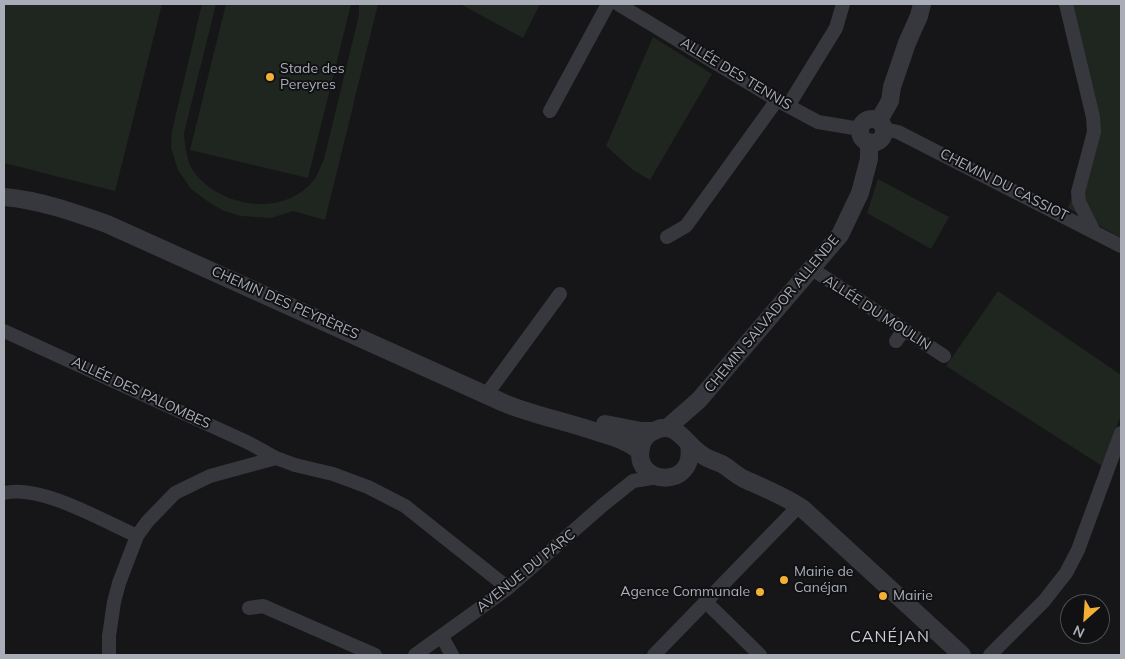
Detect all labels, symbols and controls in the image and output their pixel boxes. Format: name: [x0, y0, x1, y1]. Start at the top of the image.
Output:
street label: ALLÉE DES TENNIS: [677, 34, 795, 114]
place label: Stade des Pereyres: [280, 61, 345, 94]
marker: Stade des Pereyres: [264, 71, 276, 83]
street label: CHEMIN DU CASSIOT: [937, 145, 1071, 225]
street label: CHEMIN SALVADOR ALLENDE: [701, 232, 843, 396]
street label: CHEMIN DES PEYRÈRES: [209, 263, 361, 343]
street label: ALLÉE DU MOULIN: [820, 272, 934, 354]
street label: ALLÉE DES PALOMBES: [69, 353, 213, 433]
street label: AVENUE DU PARC: [473, 526, 579, 616]
place label: Mairie de Canéjan: [794, 564, 853, 596]
marker: Mairie de Canéjan: [778, 574, 790, 586]
place label: Agence Communale: [620, 584, 750, 600]
marker: Agence Communale: [754, 586, 766, 598]
place label: Mairie: [893, 588, 933, 604]
marker: Mairie: [877, 590, 889, 602]
north arrow: [1060, 594, 1110, 644]
text: N: [1070, 621, 1088, 642]
district label: CANÉJAN: [849, 627, 931, 647]

